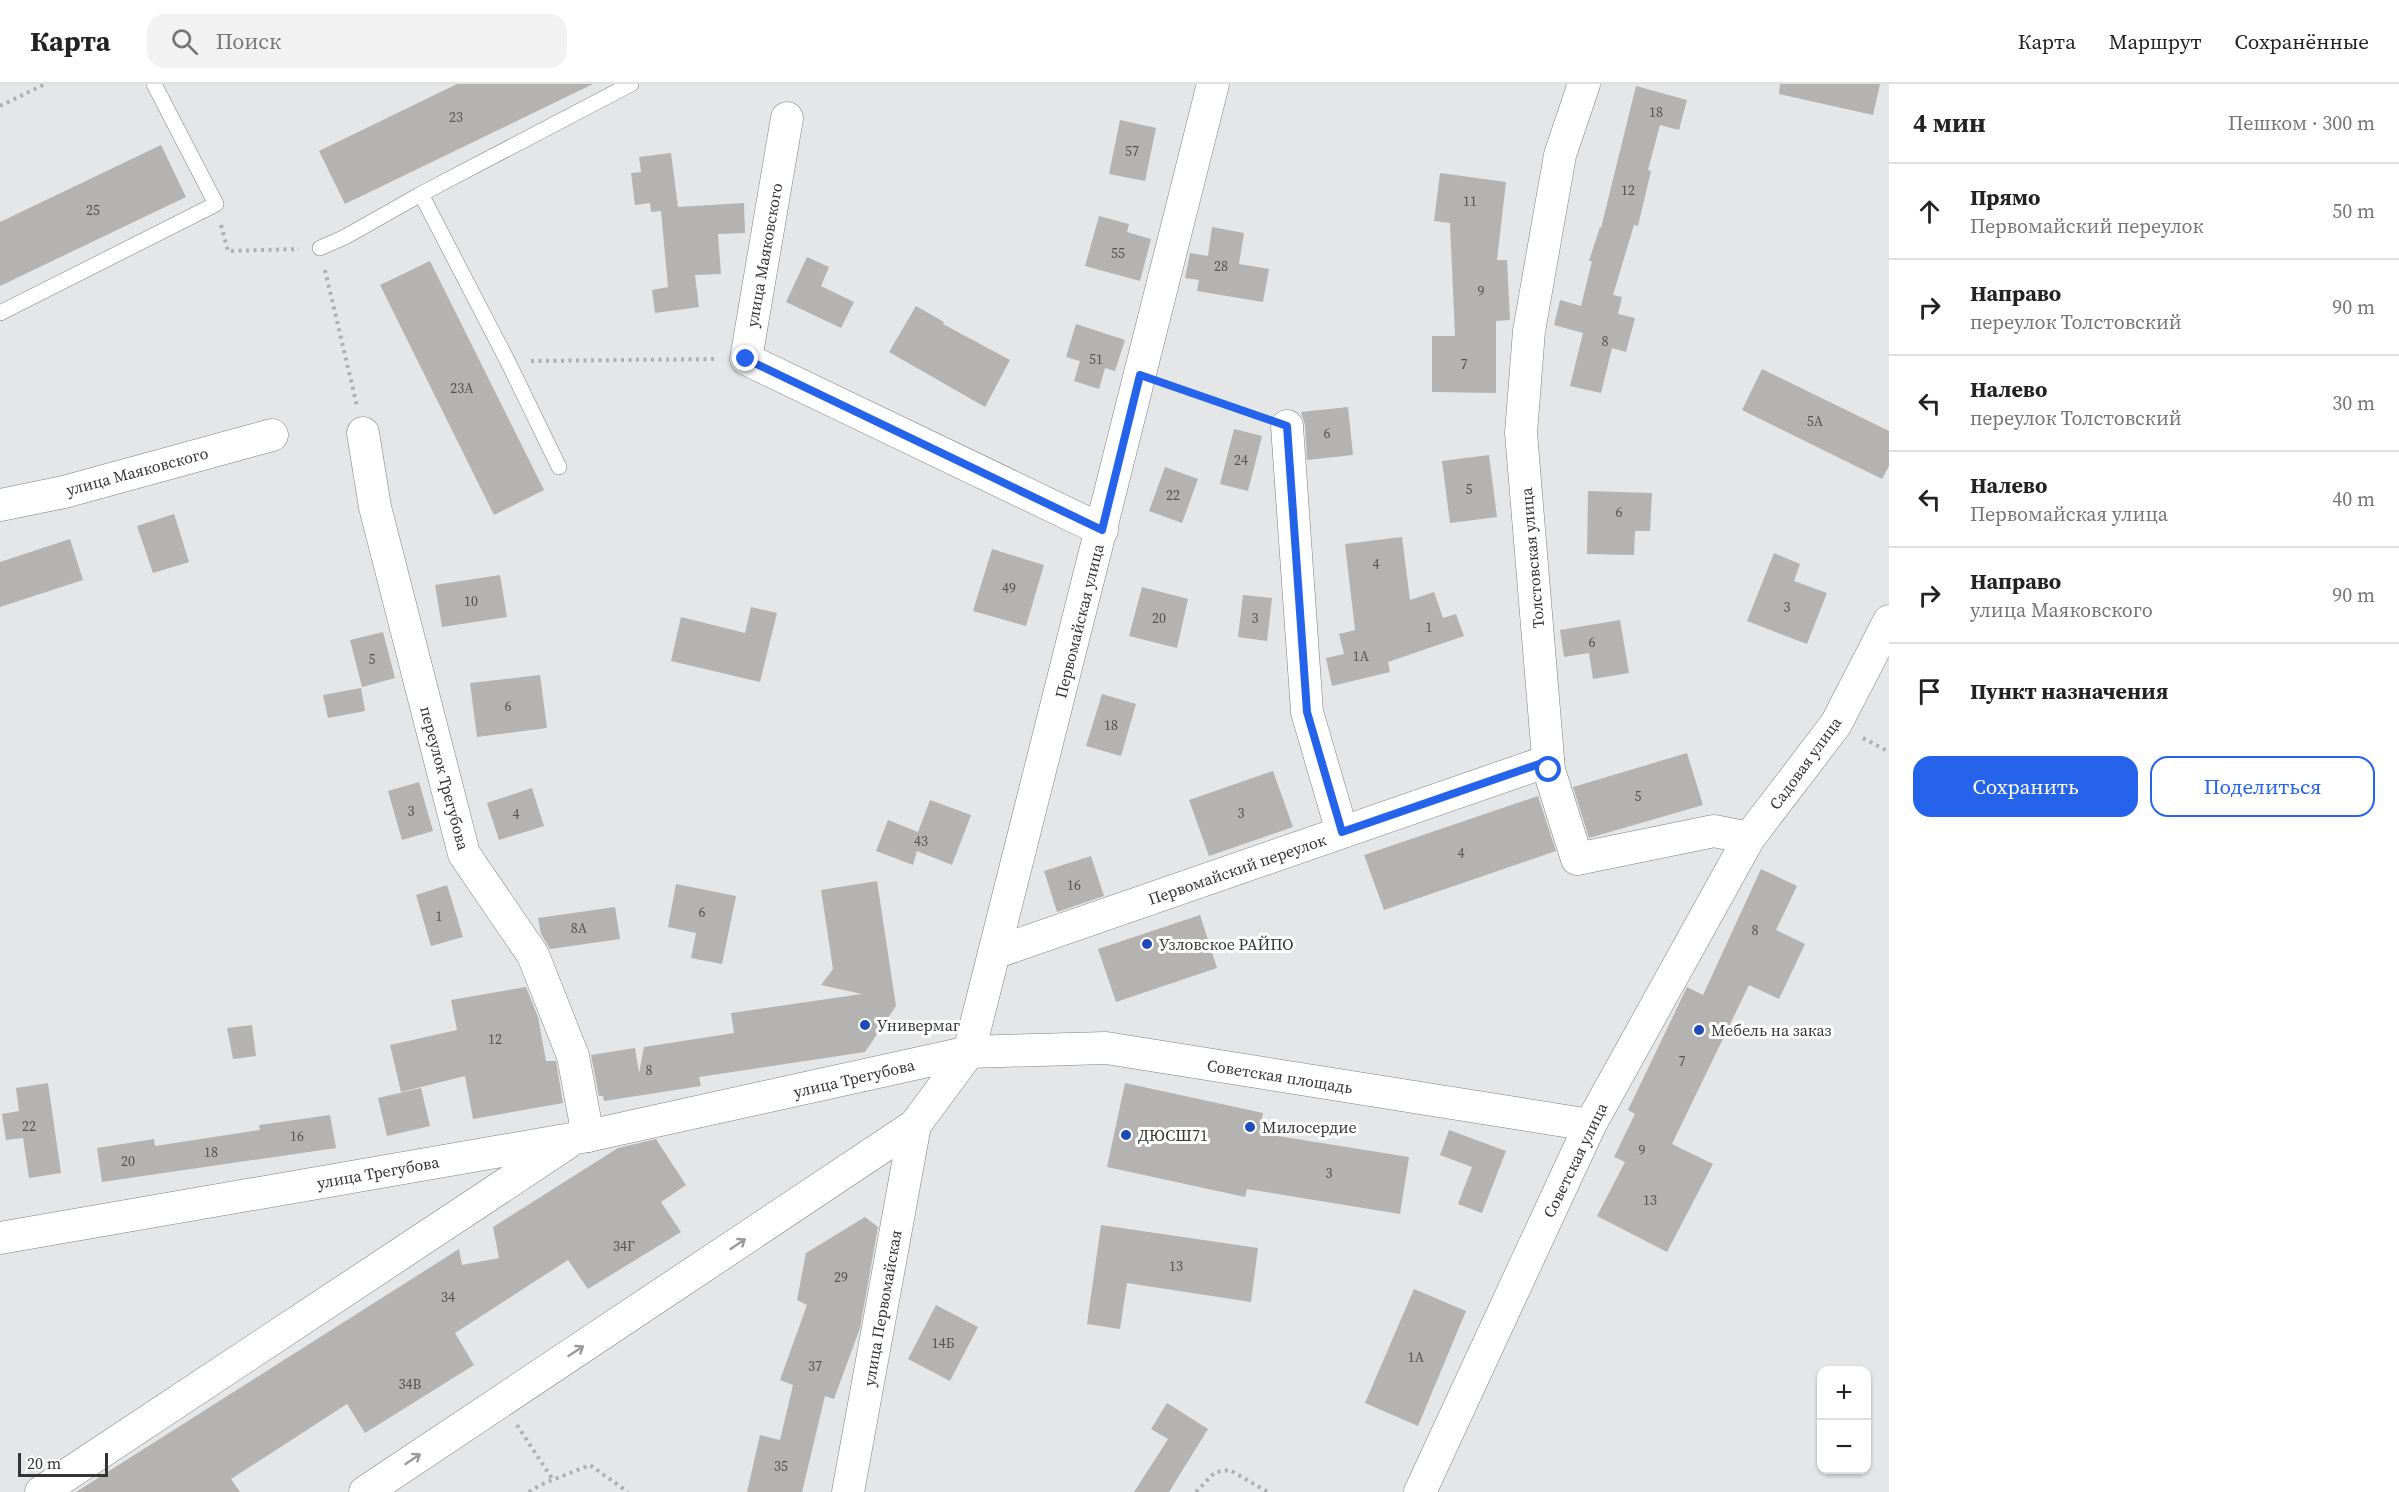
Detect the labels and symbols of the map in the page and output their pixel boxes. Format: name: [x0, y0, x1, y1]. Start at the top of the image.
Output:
house number: 18: [1649, 102, 1663, 122]
house number: 23: [449, 107, 463, 127]
house number: 57: [1125, 141, 1139, 161]
house number: 12: [1621, 180, 1635, 200]
street label: улица Маяковского: [740, 181, 788, 329]
house number: 11: [1463, 191, 1477, 211]
house number: 25: [86, 200, 100, 220]
house number: 55: [1111, 243, 1125, 263]
house number: 28: [1214, 256, 1228, 276]
house number: 9: [1478, 281, 1485, 301]
house number: 8: [1602, 331, 1609, 351]
route end: [732, 345, 758, 371]
house number: 51: [1089, 349, 1103, 369]
house number: 7: [1461, 354, 1468, 374]
house number: 23А: [450, 378, 474, 398]
house number: 5А: [1807, 411, 1824, 431]
house number: 6: [1324, 423, 1331, 443]
street label: улица Маяковского: [64, 441, 211, 501]
house number: 24: [1234, 450, 1248, 470]
house number: 5: [1466, 479, 1473, 499]
house number: 22: [1166, 485, 1180, 505]
street label: Толстовская улица: [1515, 486, 1549, 629]
house number: 6: [1616, 502, 1623, 522]
street label: Первомайская улица: [1049, 541, 1109, 701]
house number: 4: [1373, 554, 1380, 574]
house number: 49: [1002, 578, 1016, 598]
house number: 10: [464, 591, 478, 611]
house number: 3: [1784, 597, 1791, 617]
house number: 20: [1152, 608, 1166, 628]
house number: 3: [1252, 608, 1259, 628]
house number: 1: [1426, 617, 1433, 637]
house number: 6: [1589, 632, 1596, 652]
house number: 1А: [1353, 646, 1370, 666]
house number: 5: [369, 649, 376, 669]
house number: 6: [505, 696, 512, 716]
street label: переулок Трегубова: [415, 704, 475, 853]
street label: Садовая улица: [1764, 711, 1847, 814]
house number: 18: [1104, 715, 1118, 735]
route start: [1535, 756, 1561, 782]
house number: 5: [1635, 786, 1642, 806]
house number: 3: [408, 801, 415, 821]
house number: 3: [1238, 803, 1245, 823]
house number: 4: [513, 804, 520, 824]
street label: Первомайский переулок: [1145, 828, 1329, 910]
house number: 43: [914, 831, 928, 851]
house number: 4: [1458, 843, 1465, 863]
house number: 16: [1067, 875, 1081, 895]
house number: 6: [699, 902, 706, 922]
house number: 1: [436, 906, 443, 926]
house number: 8А: [571, 918, 588, 938]
house number: 8: [1752, 920, 1759, 940]
place label: Узловское РАЙПО: [1159, 933, 1294, 955]
marker: Узловское РАЙПО: [1140, 937, 1154, 951]
place label: Универмаг: [877, 1014, 960, 1036]
marker: Универмаг: [858, 1018, 872, 1032]
place label: Мебель на заказ: [1711, 1019, 1832, 1041]
marker: Мебель на заказ: [1692, 1023, 1706, 1037]
house number: 12: [488, 1029, 502, 1049]
house number: 7: [1679, 1051, 1686, 1071]
street label: улица Трегубова: [791, 1053, 918, 1103]
street label: Советская площадь: [1206, 1054, 1354, 1098]
house number: 8: [646, 1060, 653, 1080]
street label: Советская улица: [1538, 1098, 1613, 1221]
house number: 22: [22, 1116, 36, 1136]
place label: Милосердие: [1262, 1116, 1357, 1138]
marker: Милосердие: [1243, 1120, 1257, 1134]
place label: ДЮСШ71: [1138, 1124, 1208, 1146]
house number: 16: [290, 1126, 304, 1146]
marker: ДЮСШ71: [1119, 1128, 1133, 1142]
house number: 9: [1639, 1140, 1646, 1160]
house number: 18: [204, 1142, 218, 1162]
street label: улица Трегубова: [315, 1150, 442, 1194]
house number: 20: [121, 1151, 135, 1171]
house number: 3: [1326, 1163, 1333, 1183]
house number: 13: [1643, 1190, 1657, 1210]
street label: улица Первомайская: [857, 1228, 907, 1388]
house number: 34Г: [613, 1236, 635, 1256]
one-way arrow: [729, 1238, 746, 1250]
house number: 13: [1169, 1256, 1183, 1276]
house number: 29: [834, 1267, 848, 1287]
house number: 34: [441, 1287, 455, 1307]
house number: 14Б: [932, 1333, 955, 1353]
one-way arrow: [567, 1345, 584, 1358]
house number: 1А: [1408, 1347, 1425, 1367]
house number: 37: [808, 1356, 822, 1376]
house number: 34В: [399, 1374, 422, 1394]
scale bar: [18, 1450, 108, 1478]
one-way arrow: [404, 1453, 421, 1465]
house number: 35: [774, 1456, 788, 1476]

